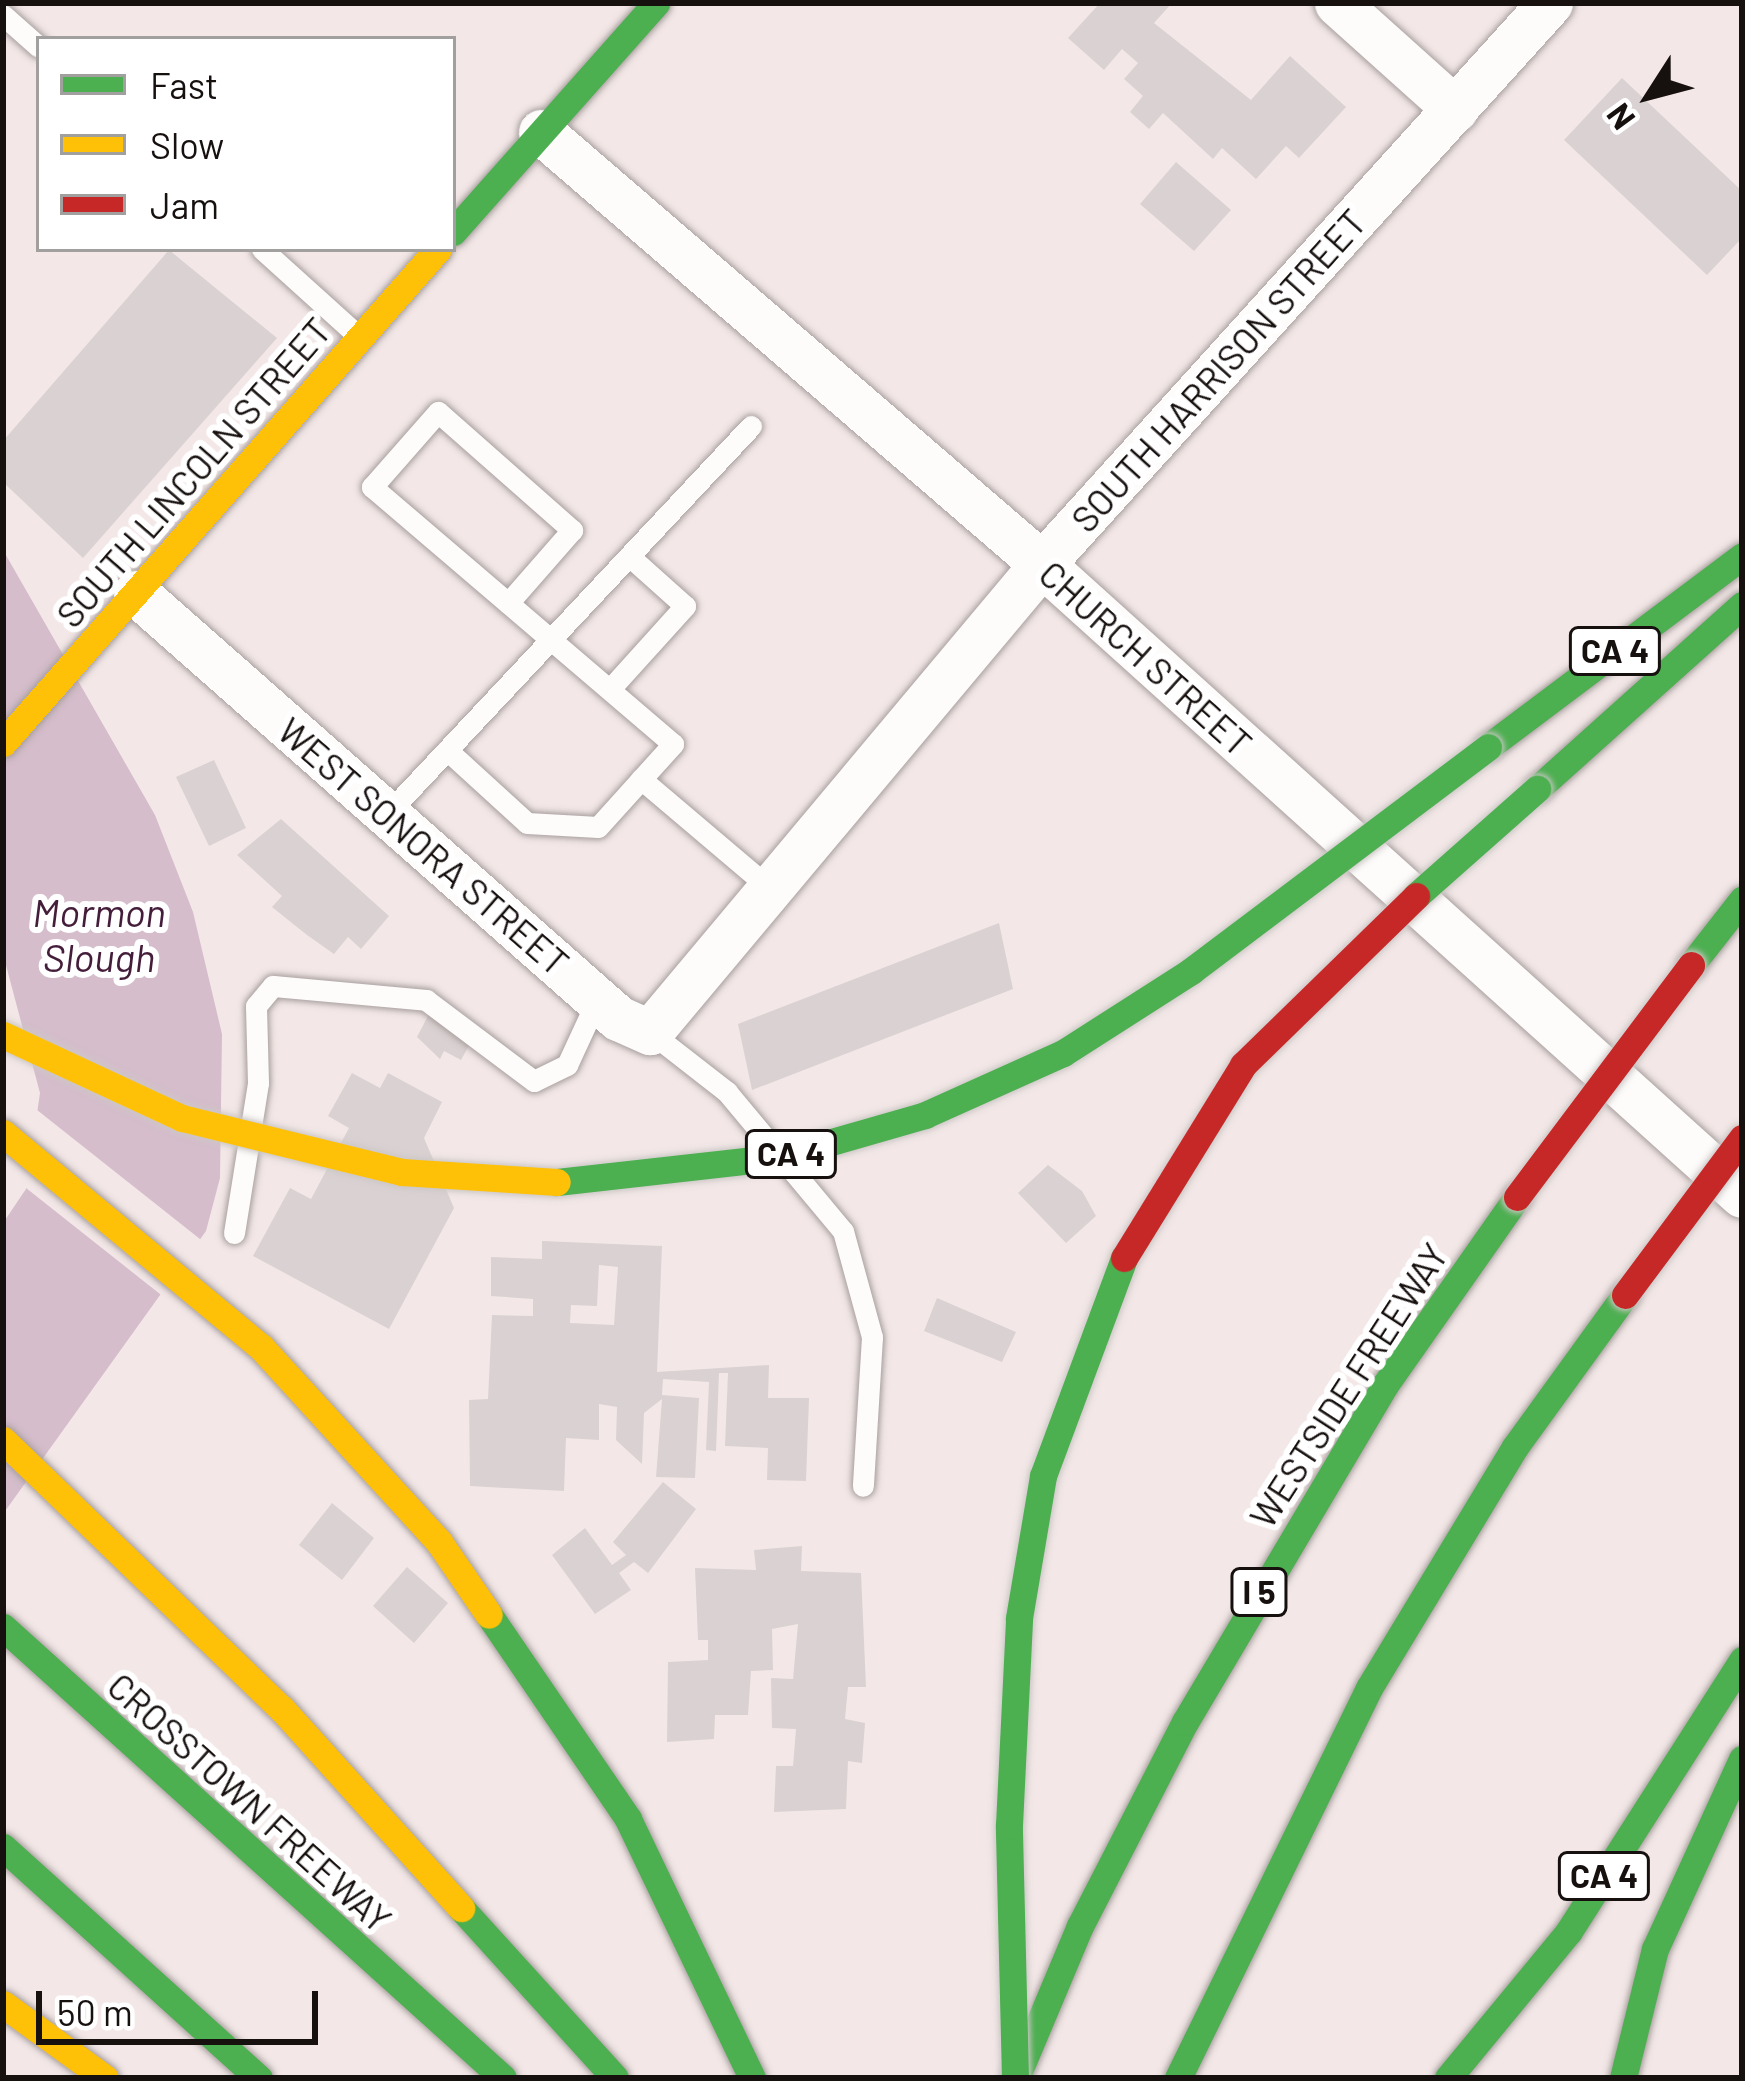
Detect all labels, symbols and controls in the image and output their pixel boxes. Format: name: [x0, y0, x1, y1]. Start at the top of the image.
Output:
legend: [36, 36, 456, 252]
north arrow: [1589, 36, 1709, 156]
text: Fast: [150, 63, 218, 106]
text: N: [1597, 97, 1643, 138]
text: Slow: [150, 123, 224, 166]
text: Jam: [150, 183, 219, 226]
street label: SOUTH HARRISON STREET: [1062, 200, 1374, 540]
street label: SOUTH LINCOLN STREET: [47, 309, 339, 635]
street label: CHURCH STREET: [1031, 552, 1261, 764]
road number: CA 4: [1567, 624, 1663, 678]
street label: WEST SONORA STREET: [270, 708, 578, 984]
water label: Mormon Slough: [32, 890, 166, 981]
road number: CA 4: [743, 1127, 839, 1181]
street label: WESTSIDE FREEWAY: [1240, 1235, 1456, 1535]
road number: I 5: [1229, 1565, 1289, 1619]
street label: CROSSTOWN FREEWAY: [100, 1664, 400, 1940]
road number: CA 4: [1556, 1849, 1652, 1903]
scale bar: [42, 1967, 324, 2041]
text: 50 m: [57, 1990, 133, 2033]

